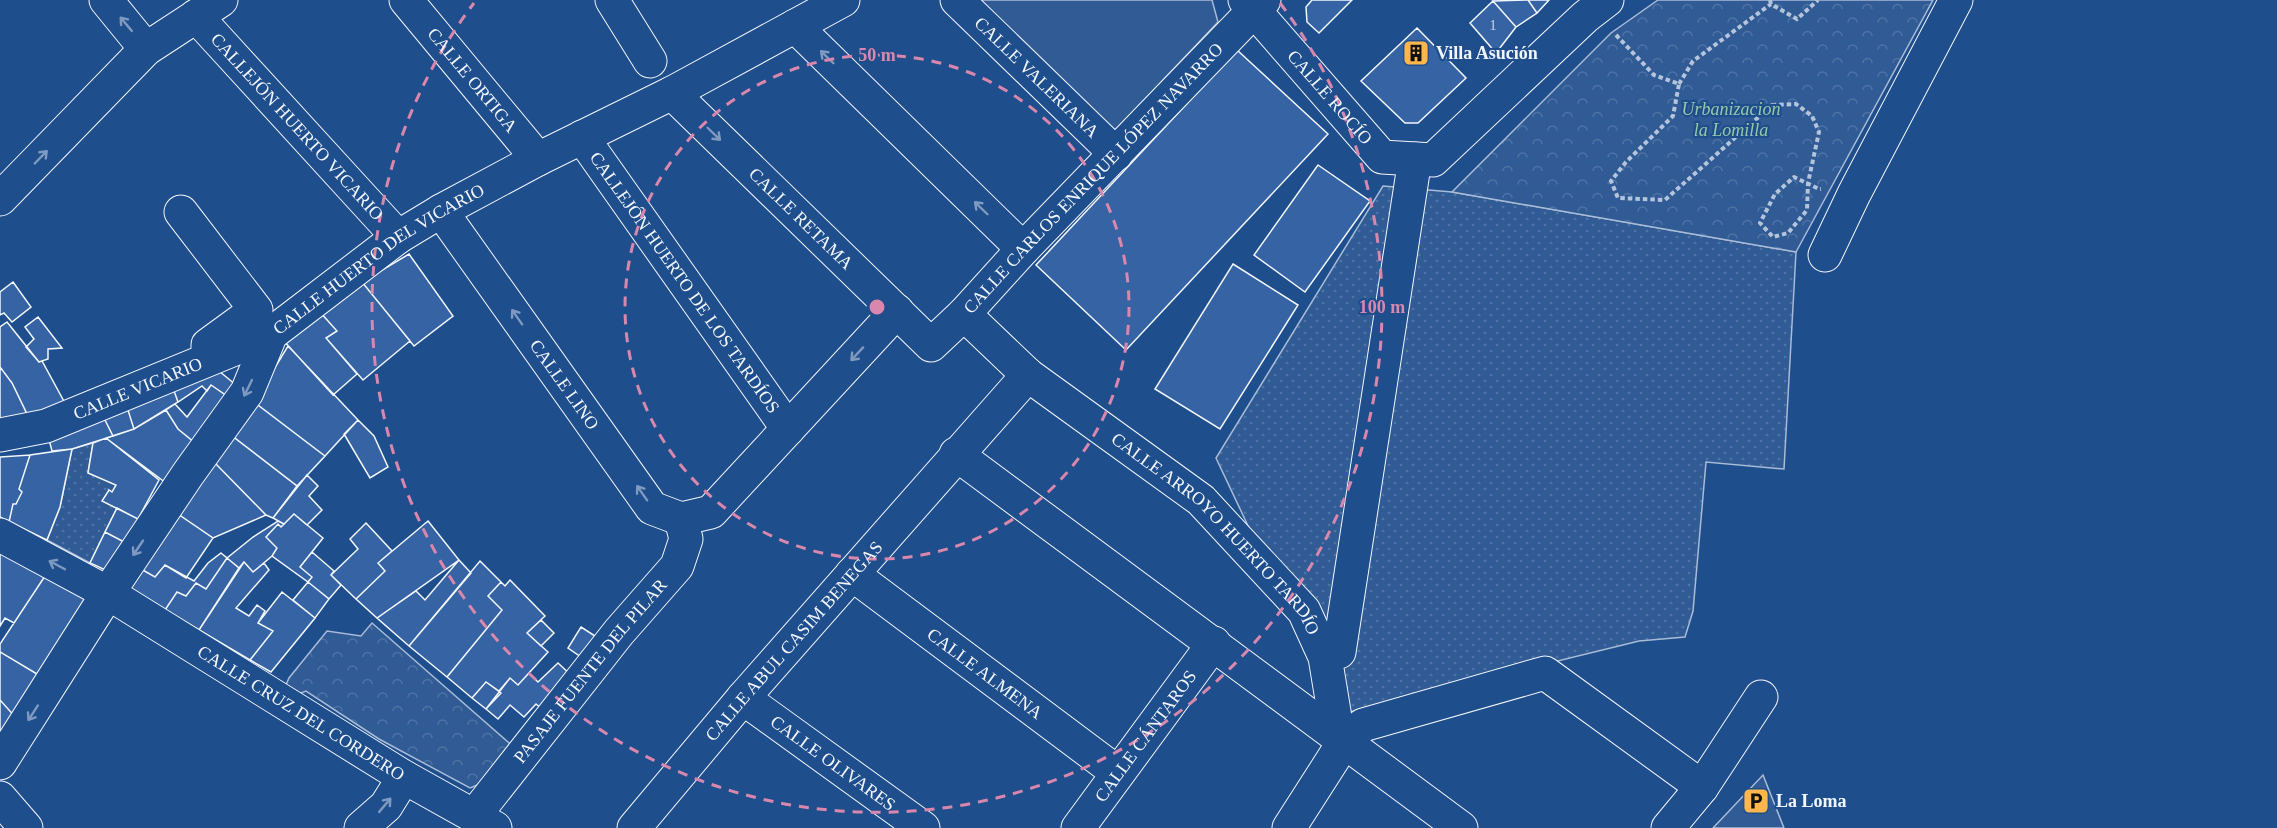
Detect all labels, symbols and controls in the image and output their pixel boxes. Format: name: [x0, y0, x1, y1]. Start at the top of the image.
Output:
street label: CALLE VALERIANA: [971, 13, 1103, 142]
one-way arrow: [120, 17, 133, 33]
house number: 1: [1489, 17, 1497, 33]
street label: CALLE ORTIGA: [423, 24, 521, 136]
street label: CALLEJÓN HUERTO VICARIO: [207, 29, 388, 224]
building icon: Villa Asución: [1401, 38, 1431, 68]
street label: CALLE CARLOS ENRIQUE LÓPEZ NAVARRO: [959, 39, 1227, 318]
place label: Villa Asución: [1436, 43, 1538, 63]
text: 50 m: [858, 45, 896, 65]
street label: CALLE ROCÍO: [1283, 46, 1376, 148]
one-way arrow: [819, 50, 834, 65]
park label: Urbanizacion la Lomilla: [1682, 99, 1781, 140]
one-way arrow: [706, 127, 721, 141]
street label: CALLEJÓN HUERTO DE LOS TARDÍOS: [586, 148, 784, 417]
one-way arrow: [34, 150, 48, 165]
street label: CALLE RETAMA: [745, 164, 857, 273]
street label: CALLE HUERTO DEL VICARIO: [269, 180, 488, 339]
one-way arrow: [973, 201, 988, 216]
centre of rings: [867, 297, 887, 317]
text: 100 m: [1359, 297, 1405, 317]
one-way arrow: [511, 309, 523, 326]
street label: CALLE LINO: [526, 336, 603, 433]
one-way arrow: [850, 346, 864, 361]
street label: CALLE VICARIO: [70, 353, 205, 424]
one-way arrow: [242, 378, 253, 396]
street label: CALLE ARROYO HUERTO TARDÍO: [1108, 429, 1323, 638]
one-way arrow: [636, 486, 648, 502]
street label: CALLE ABUL CASIM BENEGAS: [701, 537, 887, 745]
one-way arrow: [132, 540, 144, 556]
one-way arrow: [48, 559, 66, 570]
street label: PASAJE FUENTE DEL PILAR: [510, 575, 671, 767]
street label: CALLE ALMENA: [923, 624, 1046, 723]
street label: CALLE CRUZ DEL CORDERO: [194, 641, 408, 785]
street label: CALLE CÁNTAROS: [1091, 667, 1200, 806]
one-way arrow: [27, 704, 39, 721]
street label: CALLE OLIVARES: [767, 711, 899, 815]
parking icon: La Loma: [1741, 786, 1771, 816]
place label: La Loma: [1776, 791, 1847, 811]
one-way arrow: [378, 798, 392, 813]

